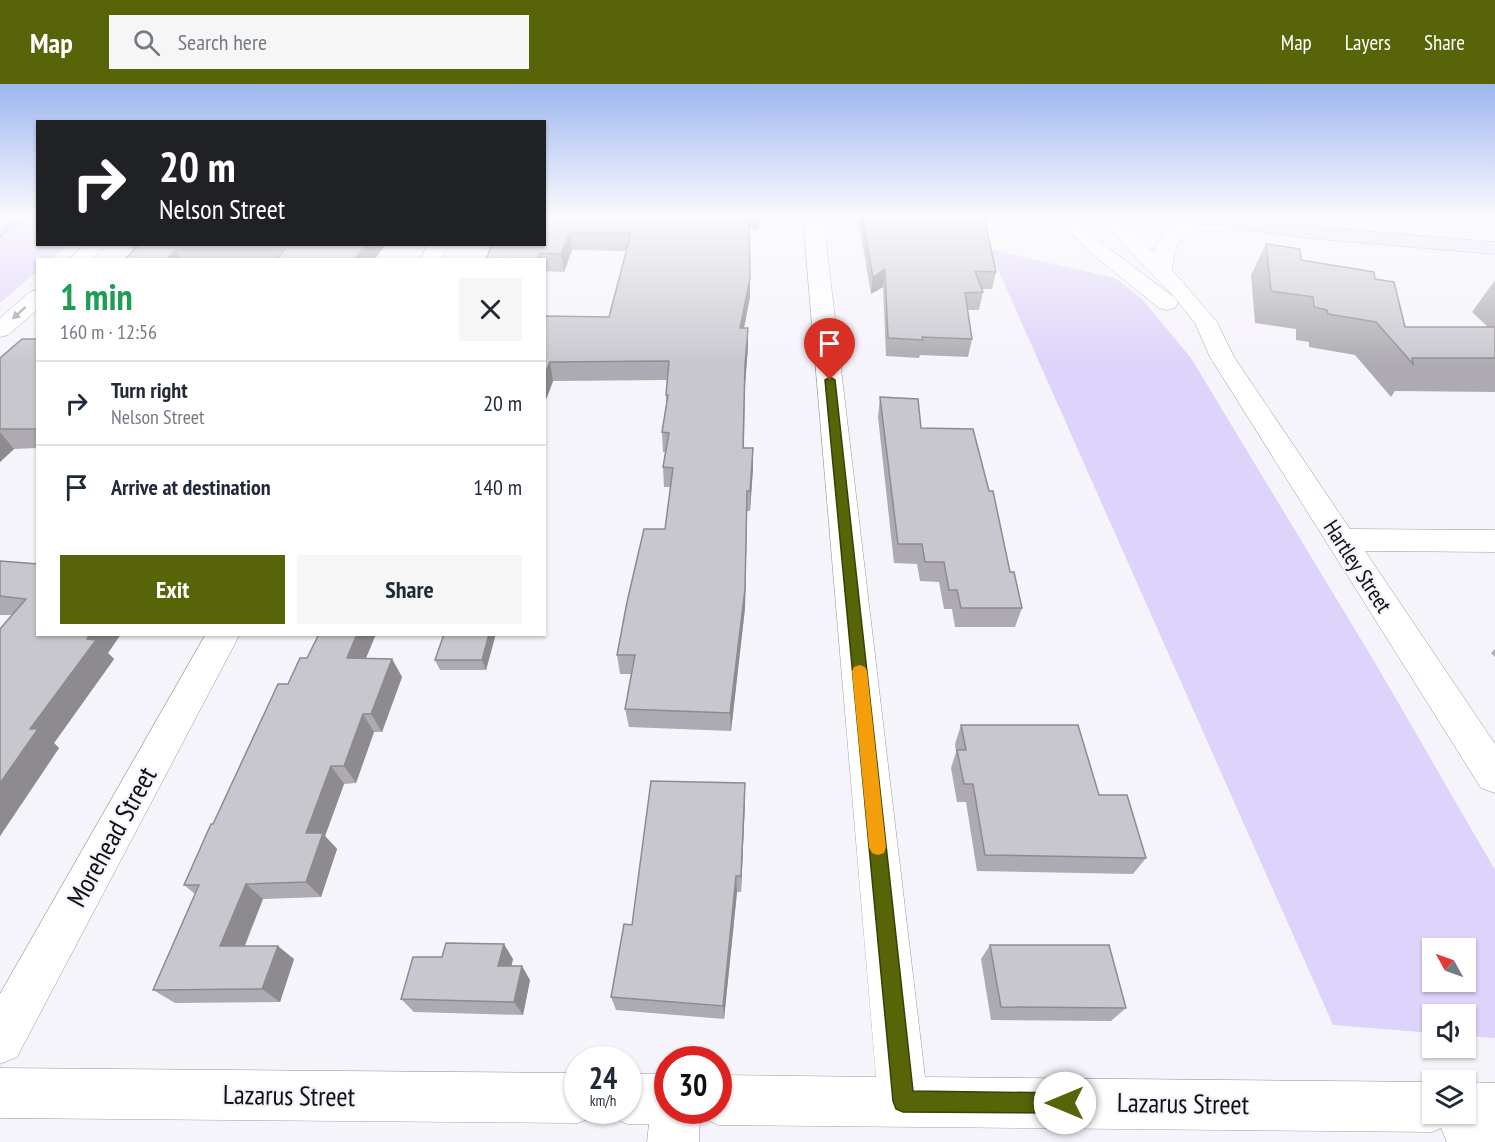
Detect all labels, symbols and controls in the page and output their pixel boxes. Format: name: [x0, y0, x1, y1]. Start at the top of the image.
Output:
search box: [109, 15, 529, 69]
text: Map: [30, 24, 73, 61]
icon: search: [130, 26, 163, 59]
text: Search here: [178, 28, 267, 56]
text: Map: [1281, 29, 1312, 56]
text: Layers: [1345, 29, 1391, 56]
text: Share: [1424, 29, 1465, 56]
text: 20 m: [159, 139, 236, 194]
icon: right: [60, 144, 138, 222]
text: Nelson Street: [159, 192, 285, 226]
text: 1 min: [60, 273, 133, 320]
button: close: [459, 278, 522, 341]
one-way arrow: [12, 306, 27, 319]
pin: [804, 318, 855, 380]
text: 160 m · 12:56: [60, 319, 157, 345]
icon: arrive: [813, 327, 846, 360]
text: Turn right: [111, 376, 188, 404]
icon: right: [60, 387, 93, 420]
text: 20 m: [483, 389, 522, 417]
text: Nelson Street: [111, 404, 205, 430]
icon: arrive: [60, 471, 93, 504]
text: Arrive at destination: [111, 473, 271, 501]
text: 140 m: [473, 473, 522, 501]
street label: Hartley Street: [1318, 514, 1398, 618]
button: Exit: [60, 555, 285, 624]
button: Share: [297, 555, 522, 624]
street label: Morehead Street: [59, 760, 164, 912]
north arrow: [1422, 938, 1476, 992]
map controls: [1422, 938, 1476, 1124]
button: sound: [1422, 1004, 1476, 1058]
speed limit sign: 30: [654, 1046, 732, 1124]
text: 24: [589, 1058, 617, 1097]
button: layers: [1422, 1070, 1476, 1124]
position arrow: [1033, 1071, 1097, 1135]
street label: Lazarus Street: [223, 1077, 356, 1113]
street label: Lazarus Street: [1117, 1085, 1250, 1121]
text: km/h: [590, 1091, 616, 1110]

